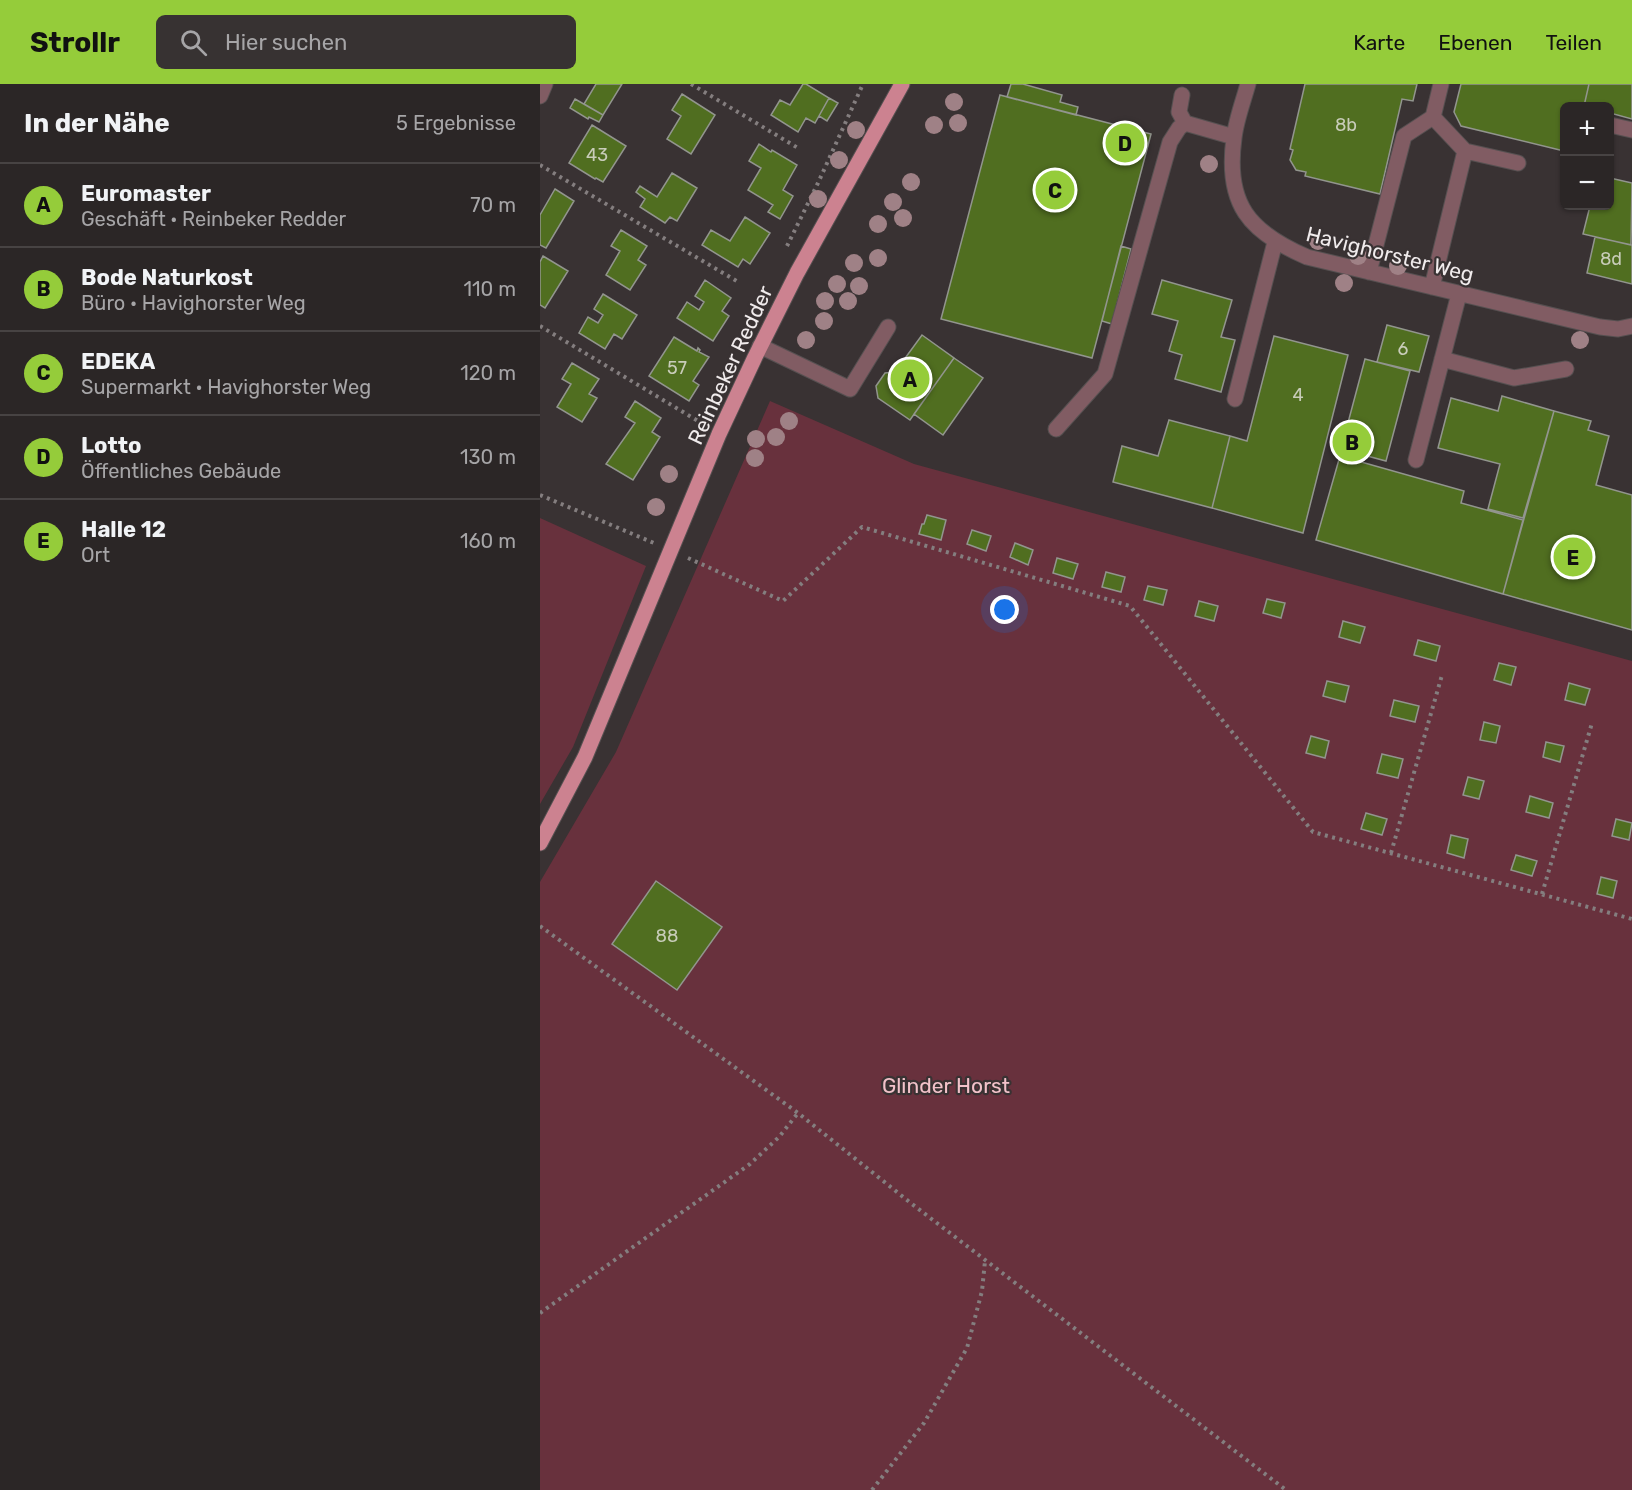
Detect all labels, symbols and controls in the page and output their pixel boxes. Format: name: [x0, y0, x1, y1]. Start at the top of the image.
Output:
search box: [156, 15, 576, 69]
text: Strollr: [30, 26, 120, 59]
icon: search: [177, 26, 210, 59]
text: Hier suchen: [225, 29, 347, 56]
text: Karte: [1353, 30, 1405, 55]
text: Ebenen: [1438, 30, 1512, 55]
text: Teilen: [1545, 30, 1602, 55]
map controls: [1560, 102, 1614, 210]
button: +: [1560, 102, 1614, 156]
text: In der Nähe: [24, 108, 170, 139]
text: 5 Ergebnisse: [396, 111, 516, 135]
house number: 8b: [1335, 114, 1357, 136]
pin: D: [1106, 120, 1144, 166]
house number: 43: [586, 144, 608, 166]
button: −: [1560, 156, 1614, 210]
pin: C: [1036, 168, 1074, 212]
text: Euromaster: [81, 180, 211, 207]
text: A: [36, 193, 51, 217]
text: 70 m: [470, 193, 516, 217]
text: Geschäft · Reinbeker Redder: [81, 207, 346, 231]
street label: Havighorster Weg: [1303, 221, 1477, 287]
house number: 8d: [1600, 248, 1622, 270]
text: Bode Naturkost: [81, 264, 253, 291]
text: B: [36, 277, 51, 301]
text: 110 m: [464, 277, 516, 301]
street label: Reinbeker Redder: [682, 282, 778, 448]
text: Büro · Havighorster Weg: [81, 291, 306, 315]
house number: 6: [1398, 338, 1409, 360]
text: EDEKA: [81, 348, 155, 375]
pin: A: [890, 356, 929, 402]
house number: 57: [667, 357, 687, 379]
text: C: [36, 361, 51, 385]
text: 120 m: [460, 361, 516, 385]
text: Supermarkt · Havighorster Weg: [81, 375, 371, 399]
house number: 4: [1292, 384, 1304, 406]
pin: B: [1332, 420, 1372, 464]
text: Lotto: [81, 432, 141, 459]
text: D: [36, 445, 51, 469]
text: 130 m: [460, 445, 516, 469]
text: Öffentliches Gebäude: [81, 459, 281, 483]
text: Halle 12: [81, 516, 166, 543]
text: E: [37, 529, 50, 553]
text: 160 m: [460, 529, 516, 553]
pin: E: [1554, 534, 1592, 580]
text: Ort: [81, 543, 110, 567]
your location: [990, 595, 1019, 624]
house number: 88: [656, 925, 678, 947]
park label: Glinder Horst: [882, 1073, 1010, 1098]

